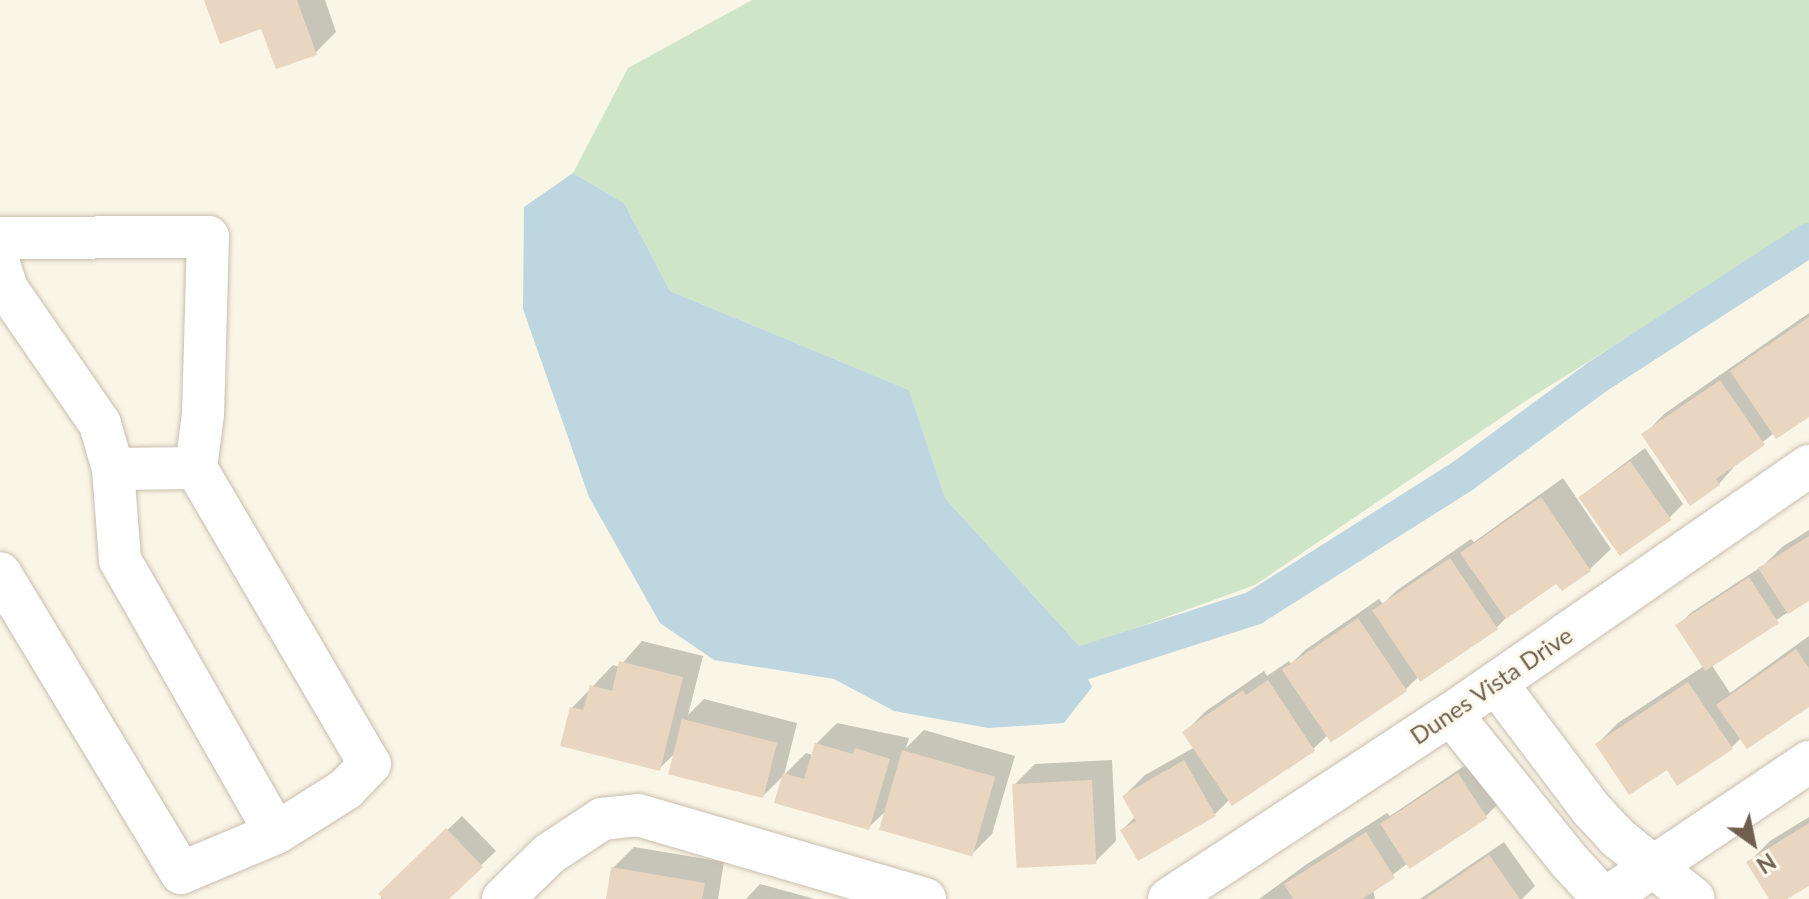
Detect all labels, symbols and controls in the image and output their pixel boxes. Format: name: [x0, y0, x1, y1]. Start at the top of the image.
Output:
street label: Dunes Vista Drive: [1404, 620, 1578, 750]
north arrow: [1713, 803, 1793, 883]
text: N: [1752, 848, 1781, 879]

